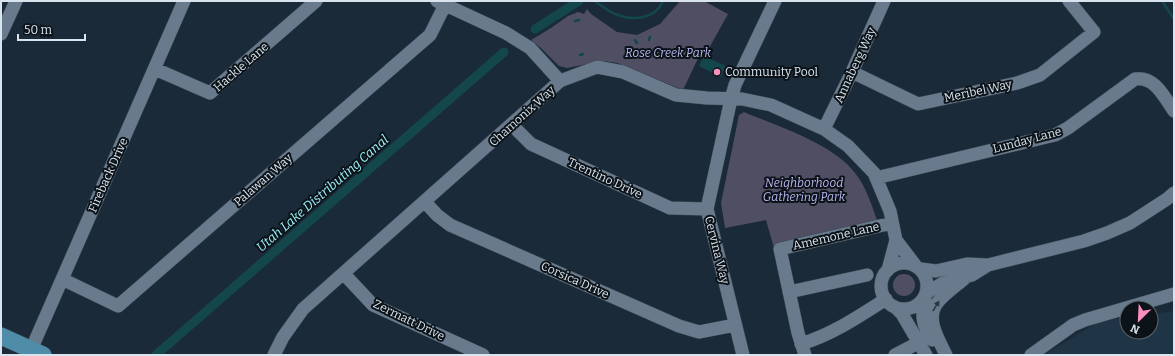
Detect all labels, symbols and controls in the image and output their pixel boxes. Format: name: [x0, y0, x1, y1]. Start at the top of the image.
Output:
scale bar: [18, 16, 85, 42]
text: 50 m: [24, 23, 53, 37]
street label: Annaberg Way: [831, 25, 879, 105]
street label: Hackle Lane: [211, 39, 271, 95]
park label: Rose Creek Park: [625, 46, 711, 60]
place label: Community Pool: [725, 65, 819, 79]
marker: Community Pool: [712, 67, 722, 77]
street label: Meribel Way: [943, 77, 1014, 105]
street label: Chamonix Way: [486, 82, 558, 149]
street label: Lunday Lane: [991, 124, 1063, 156]
water label: Utah Lake Distributing Canal: [253, 132, 392, 255]
street label: Fireback Drive: [85, 136, 131, 214]
street label: Palawan Way: [231, 150, 296, 209]
street label: Trentino Drive: [566, 155, 644, 201]
park label: Neighborhood Gathering Park: [763, 176, 846, 204]
street label: Cervina Way: [702, 215, 732, 286]
street label: Amemone Lane: [791, 219, 881, 253]
street label: Corsica Drive: [539, 259, 611, 301]
street label: Zermatt Drive: [371, 297, 447, 343]
one-way arrow: [933, 300, 940, 312]
north arrow: [1119, 300, 1159, 340]
text: N: [1128, 321, 1142, 336]

